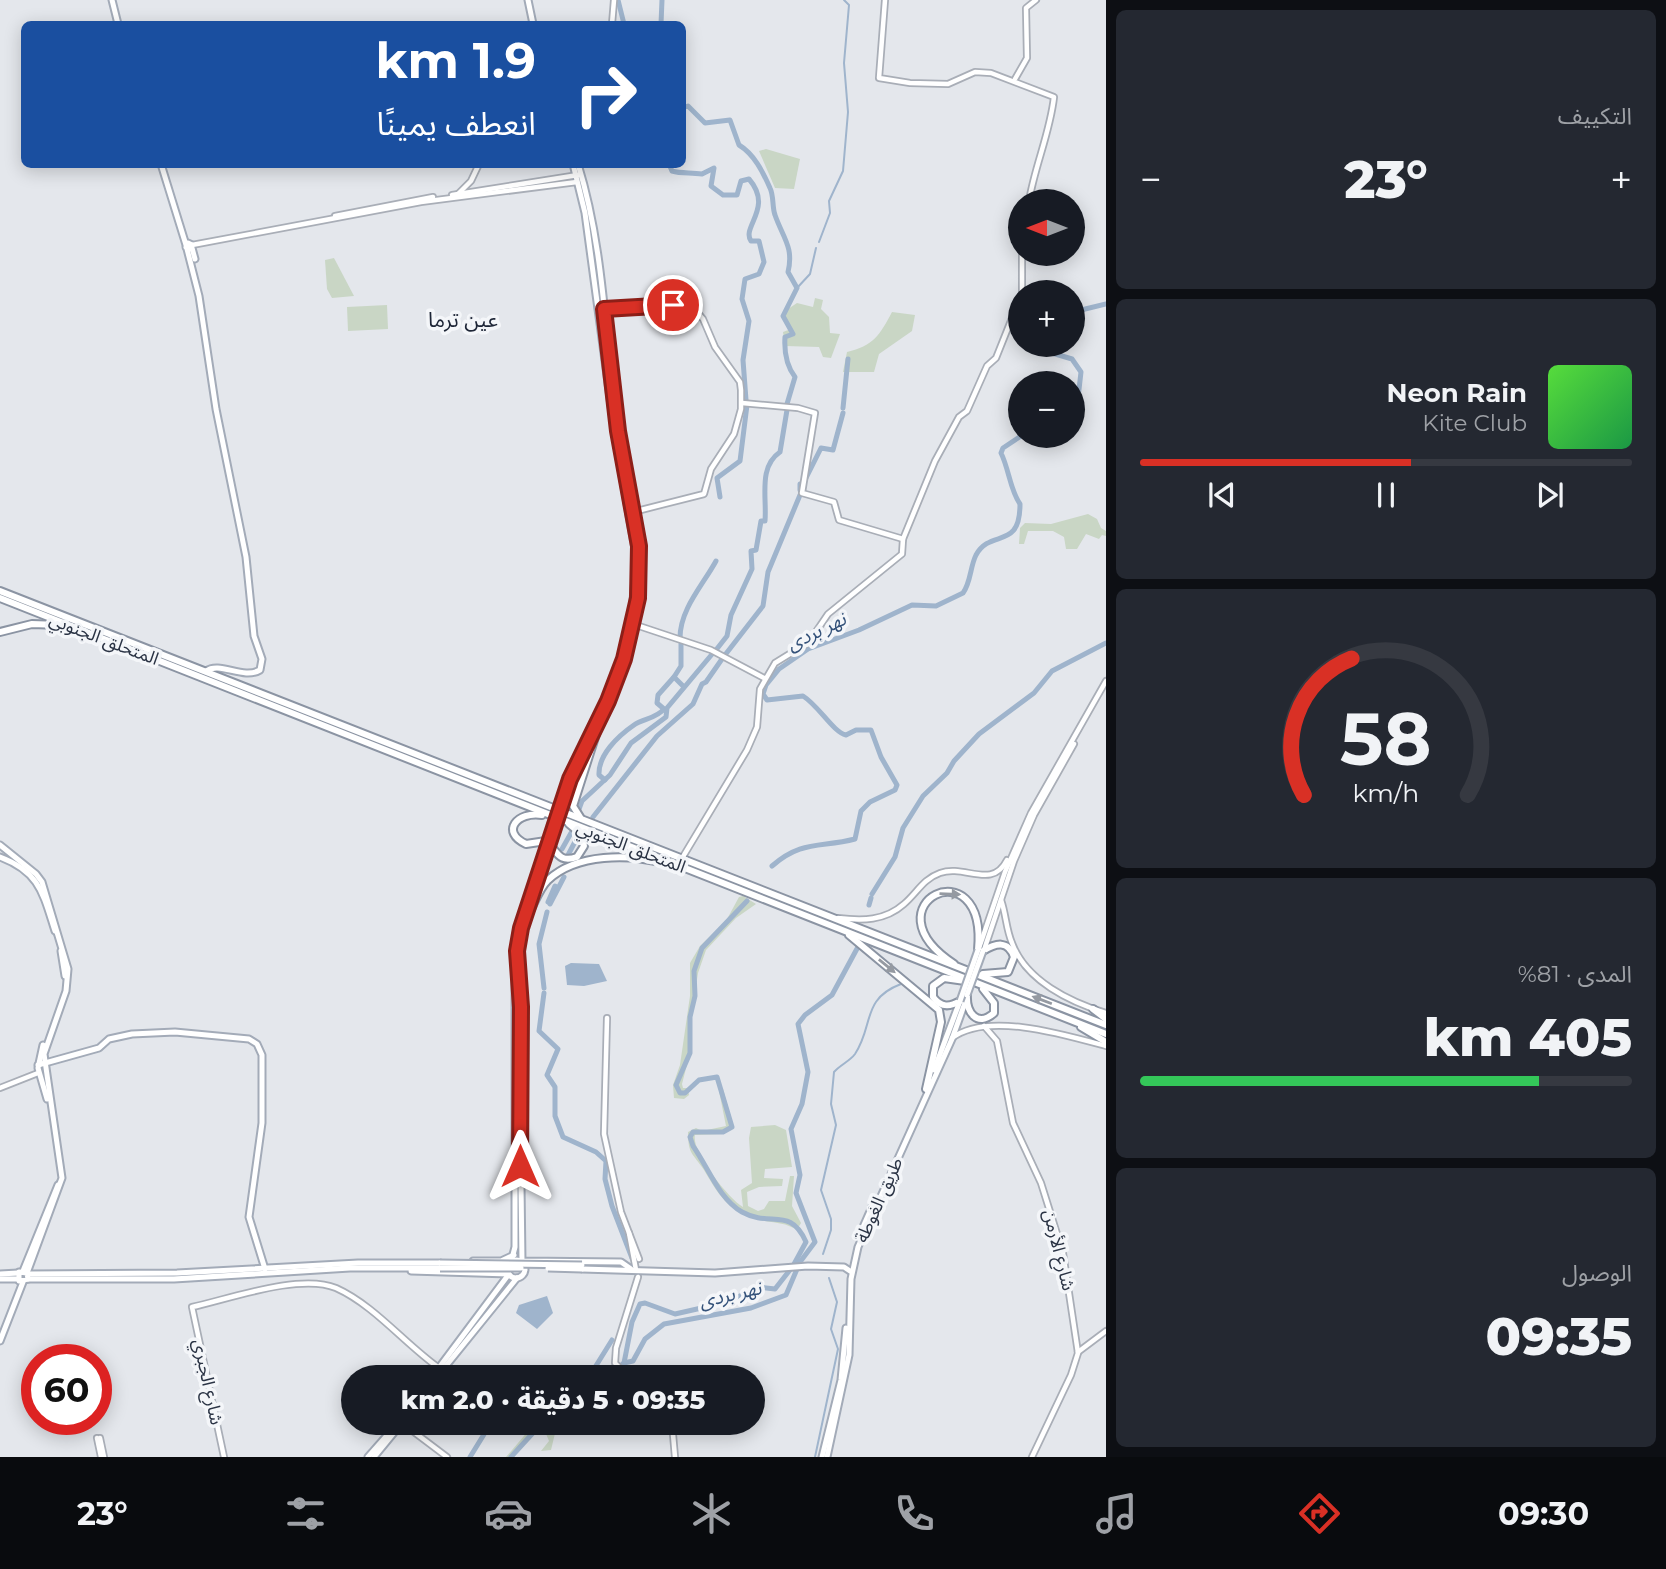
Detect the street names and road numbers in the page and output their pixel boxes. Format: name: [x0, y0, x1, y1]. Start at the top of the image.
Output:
street label: المتحلق الجنوبي: [45, 608, 162, 672]
street label: المتحلق الجنوبي: [572, 816, 689, 880]
street label: طريق الغوطة: [850, 1154, 908, 1246]
street label: شارع الأرمن: [1035, 1207, 1080, 1294]
street label: شارع الجبري: [185, 1337, 228, 1428]

